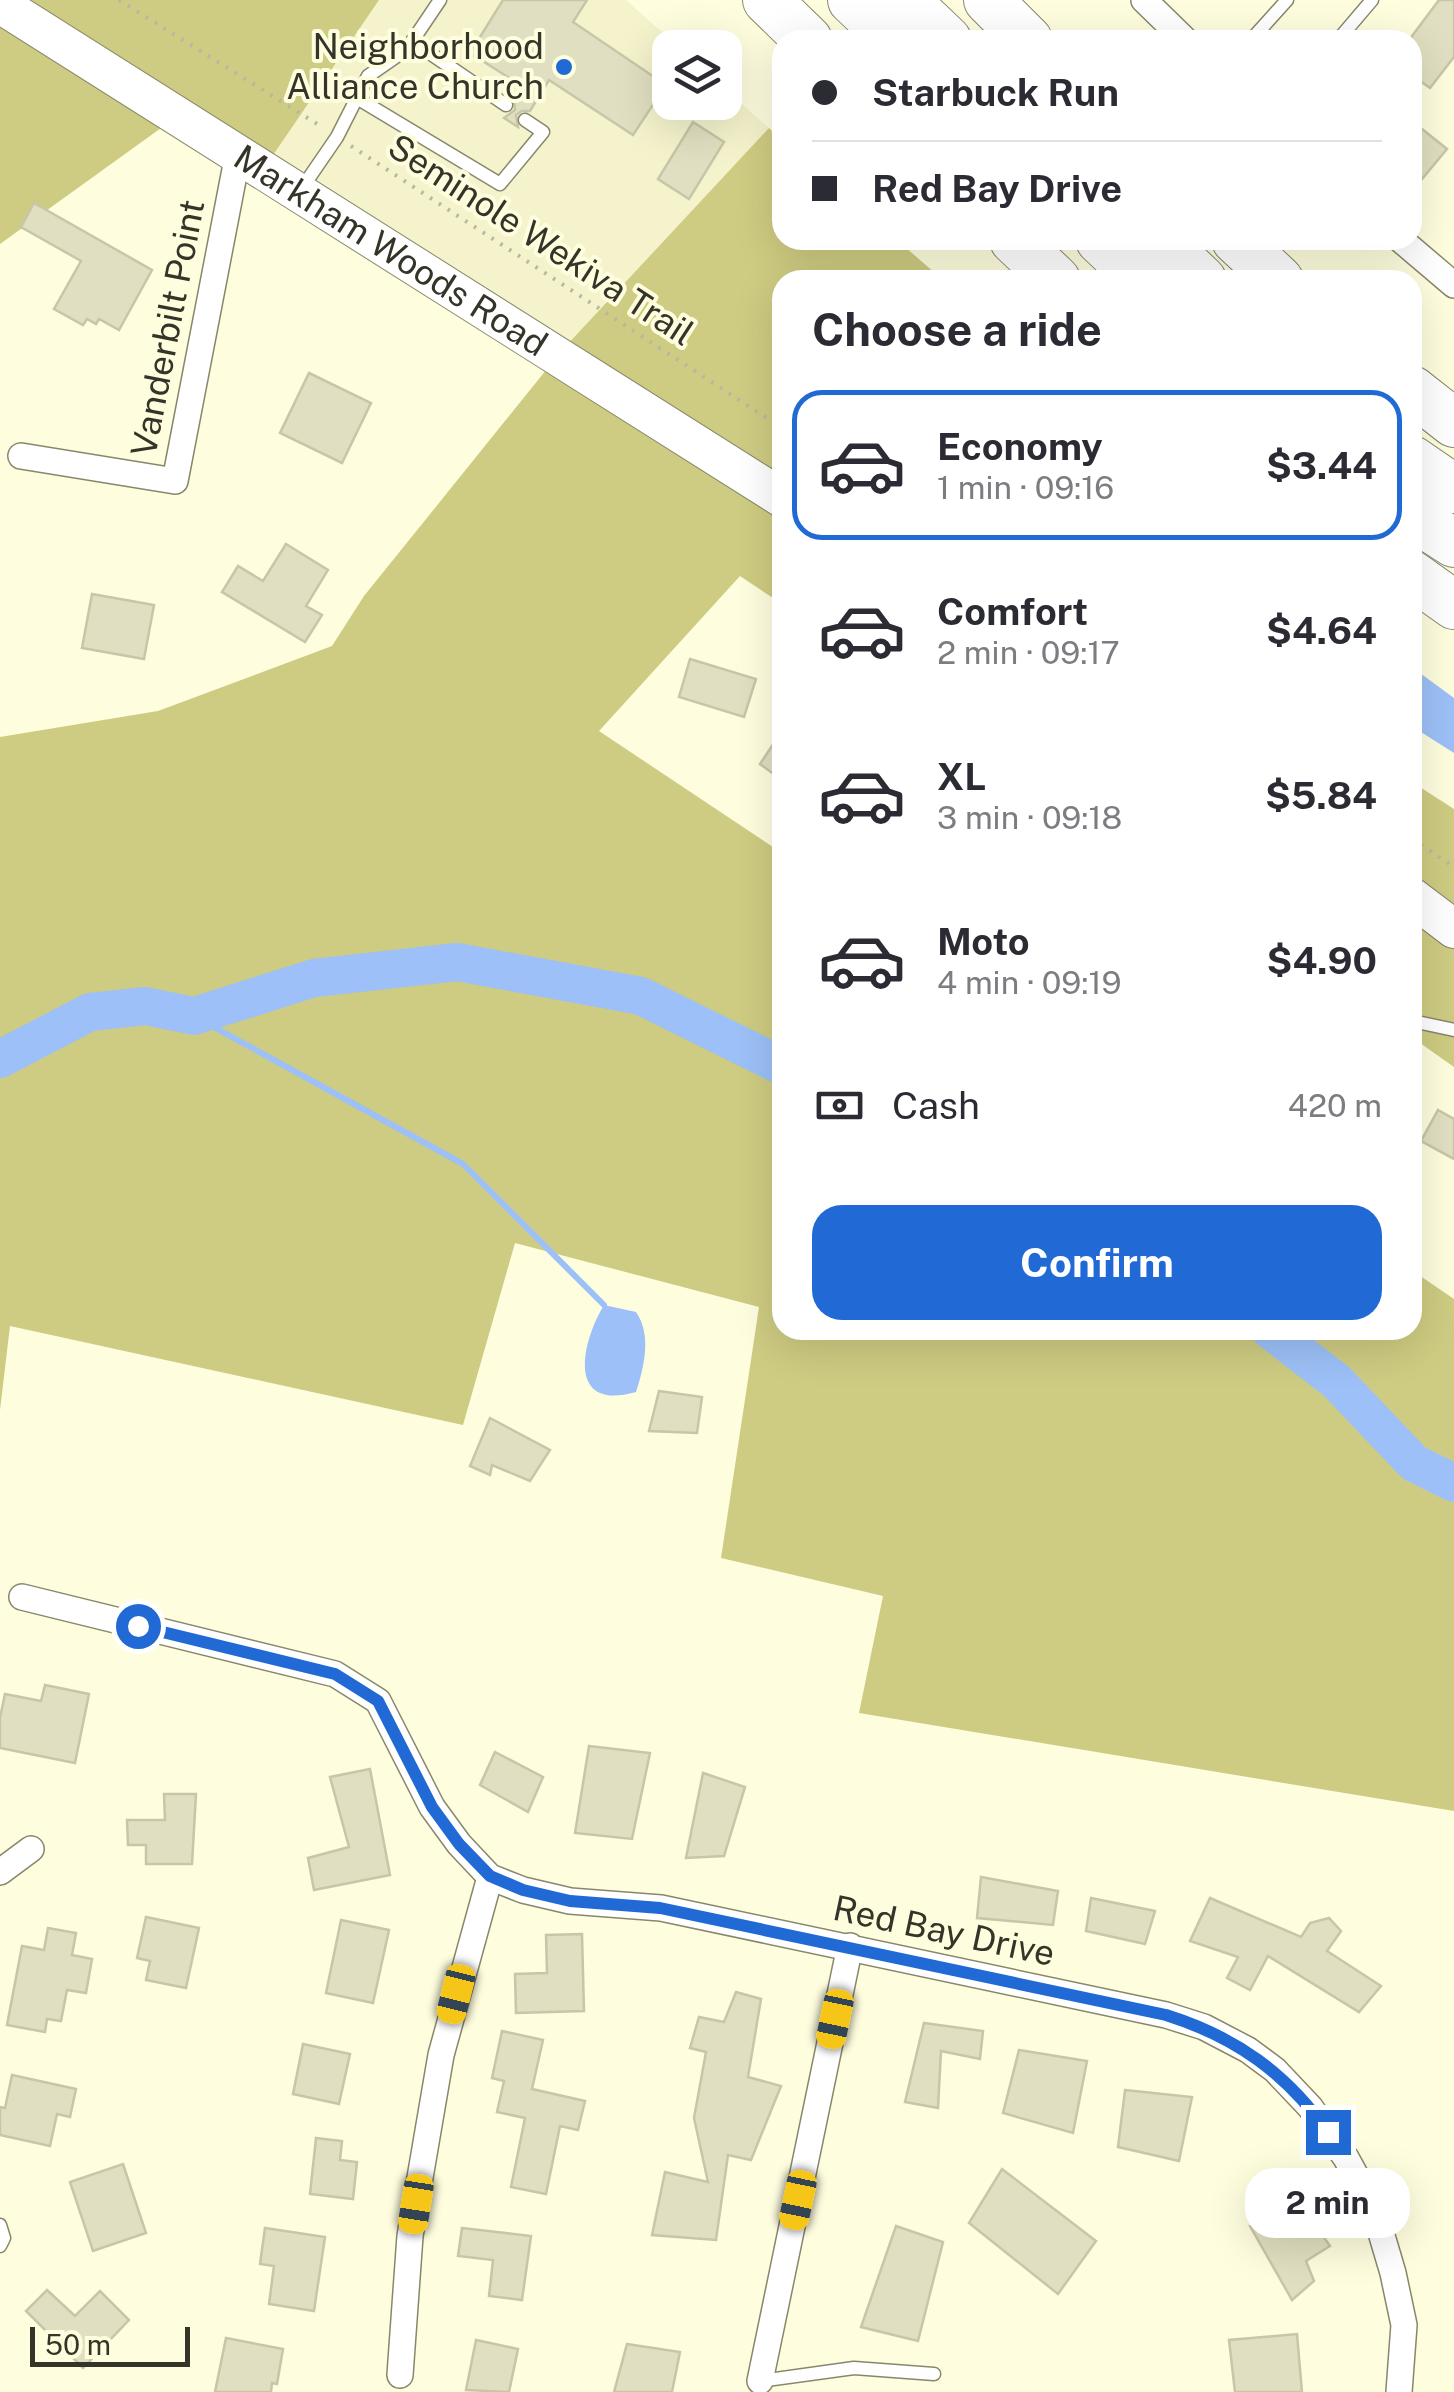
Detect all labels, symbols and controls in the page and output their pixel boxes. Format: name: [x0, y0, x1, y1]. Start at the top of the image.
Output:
place label: Neighborhood Alliance Church: [286, 26, 544, 107]
map controls: [652, 30, 742, 120]
button: layers: [652, 30, 742, 120]
marker: Neighborhood Alliance Church: [553, 56, 575, 78]
text: Starbuck Run: [872, 70, 1119, 115]
street label: Seminole Wekiva Trail: [381, 125, 702, 354]
street label: Markham Woods Road: [227, 136, 555, 364]
text: Red Bay Drive: [872, 166, 1122, 211]
street label: Vanderbilt Point: [123, 196, 213, 460]
text: Choose a ride: [812, 303, 1102, 356]
icon: car: [817, 420, 907, 510]
text: Economy: [937, 424, 1103, 469]
text: $3.44: [1266, 443, 1377, 488]
text: 1 min · 09:16: [937, 469, 1114, 506]
icon: car: [817, 585, 907, 675]
text: Comfort: [937, 589, 1088, 634]
text: $4.64: [1266, 608, 1377, 653]
text: 2 min · 09:17: [937, 634, 1120, 671]
icon: car: [817, 750, 907, 840]
text: XL: [937, 754, 986, 799]
text: $5.84: [1265, 773, 1377, 818]
text: 3 min · 09:18: [937, 799, 1122, 836]
icon: car: [817, 915, 907, 1005]
text: Moto: [937, 919, 1030, 964]
text: $4.90: [1267, 938, 1377, 983]
text: 4 min · 09:19: [937, 964, 1121, 1001]
icon: cash: [812, 1078, 867, 1133]
text: Cash: [892, 1083, 980, 1128]
text: 420 m: [1288, 1087, 1382, 1124]
button: Confirm: [812, 1205, 1382, 1320]
route start: [116, 1604, 161, 1649]
street label: Red Bay Drive: [830, 1887, 1059, 1974]
car: [434, 1961, 478, 2027]
car: [814, 1987, 856, 2051]
route end: [1306, 2110, 1351, 2155]
callout: 2 min: [1246, 2167, 1410, 2237]
car: [777, 2168, 819, 2232]
car: [396, 2172, 436, 2236]
text: 2 min: [1286, 2184, 1369, 2221]
scale bar: [30, 2322, 190, 2366]
text: 50 m: [45, 2328, 111, 2361]

